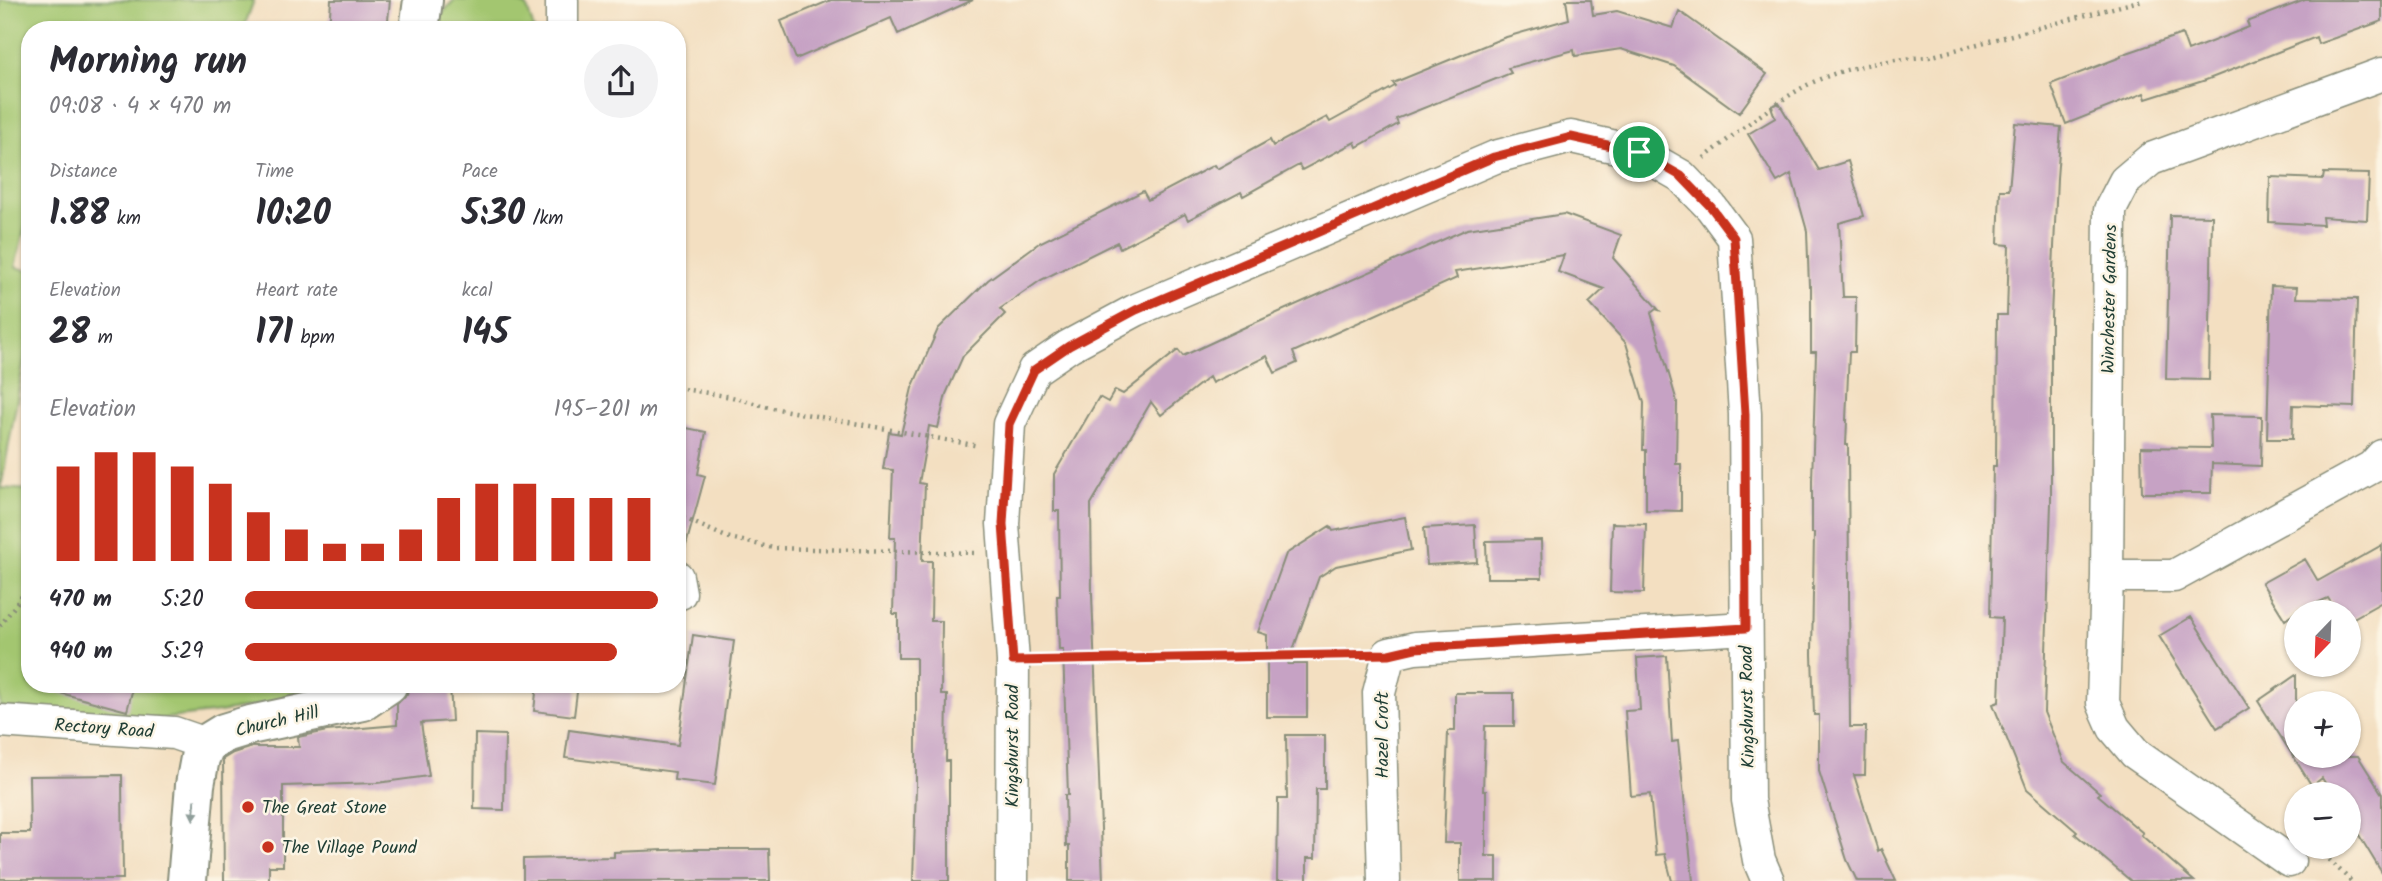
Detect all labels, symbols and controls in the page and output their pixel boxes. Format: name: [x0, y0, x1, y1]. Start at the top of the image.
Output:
text: Morning run: [49, 33, 247, 93]
button: share: [584, 44, 658, 118]
text: 09:08 · 4 × 470 m: [49, 89, 231, 125]
pin: [1609, 122, 1669, 182]
icon: arrive: [1620, 133, 1658, 171]
text: Distance: [49, 157, 117, 187]
text: Time: [255, 157, 294, 187]
text: Pace: [462, 157, 498, 187]
text: 1.88: [49, 187, 109, 243]
text: 10:20: [255, 187, 331, 243]
text: 5:30: [462, 187, 525, 243]
text: km: [109, 204, 141, 234]
text: /km: [525, 204, 563, 234]
street label: Winchester Gardens: [2095, 224, 2126, 374]
text: Elevation: [49, 276, 121, 306]
text: Heart rate: [255, 276, 338, 306]
text: kcal: [462, 276, 493, 306]
text: 28: [49, 306, 90, 362]
text: 171: [255, 306, 293, 362]
text: 145: [462, 306, 509, 362]
text: m: [90, 323, 113, 353]
text: bpm: [293, 323, 335, 353]
text: Elevation: [49, 392, 136, 428]
text: 195–201 m: [554, 392, 658, 428]
text: 470 m: [49, 582, 112, 618]
text: 5:20: [161, 582, 204, 618]
north arrow: [2284, 600, 2361, 677]
map controls: [2284, 600, 2361, 859]
text: 940 m: [49, 634, 113, 670]
text: 5:29: [161, 634, 204, 670]
street label: Kingshurst Road: [1733, 644, 1764, 769]
street label: Kingshurst Road: [999, 684, 1028, 807]
street label: Hazel Croft: [1369, 691, 1398, 778]
button: +: [2284, 691, 2361, 768]
street label: Church Hill: [233, 699, 323, 746]
street label: Rectory Road: [53, 712, 156, 748]
button: −: [2284, 782, 2361, 859]
place label: The Great Stone: [262, 794, 387, 823]
marker: The Great Stone: [240, 799, 256, 815]
one-way arrow: [188, 800, 199, 822]
place label: The Village Pound: [282, 834, 418, 863]
marker: The Village Pound: [260, 839, 276, 855]

